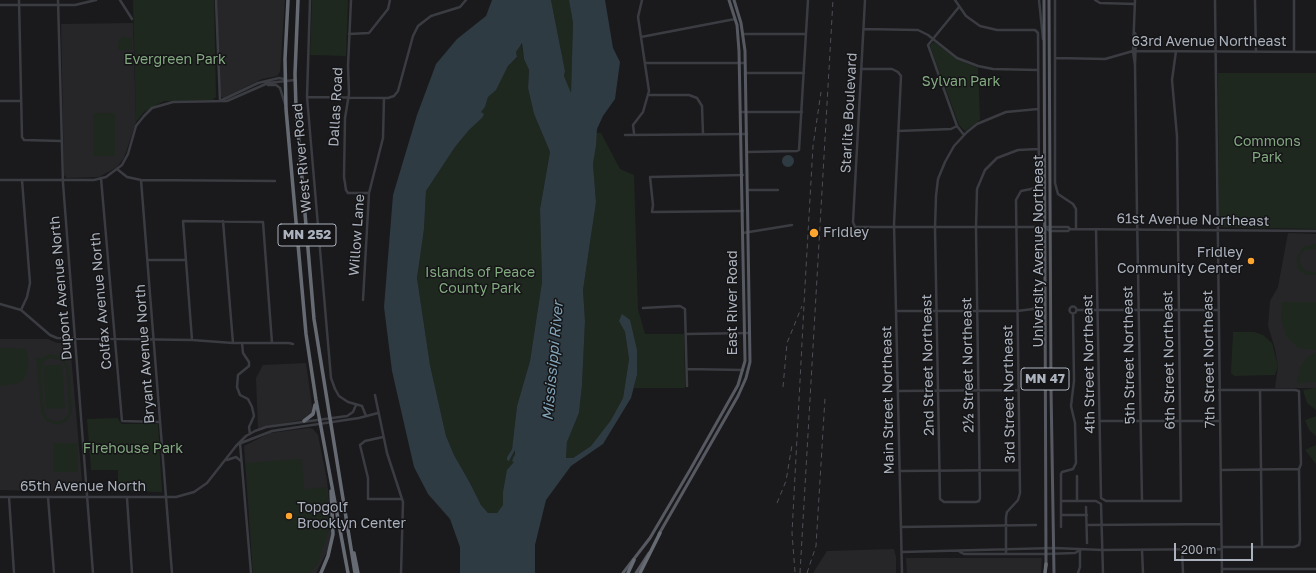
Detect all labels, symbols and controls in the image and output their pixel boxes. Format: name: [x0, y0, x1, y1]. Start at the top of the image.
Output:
street label: 63rd Avenue Northeast: [1131, 34, 1287, 50]
park label: Evergreen Park: [124, 52, 226, 68]
street label: Starlite Boulevard: [837, 52, 861, 174]
street label: Dallas Road: [326, 67, 346, 147]
park label: Sylvan Park: [922, 74, 1000, 90]
street label: West River Road: [289, 103, 315, 213]
park label: Commons Park: [1233, 134, 1301, 166]
street label: University Avenue Northeast: [1031, 154, 1047, 348]
street label: Willow Lane: [346, 194, 368, 276]
street label: 61st Avenue Northeast: [1116, 210, 1270, 230]
street label: Dupont Avenue North: [46, 215, 76, 361]
road number: MN 252: [278, 224, 336, 246]
place label: Fridley: [823, 225, 869, 241]
marker: Fridley: [808, 227, 820, 239]
street label: Colfax Avenue North: [87, 232, 115, 370]
place label: Fridley Community Center: [1117, 245, 1243, 278]
street label: East River Road: [725, 250, 741, 356]
marker: Fridley Community Center: [1246, 256, 1256, 266]
park label: Islands of Peace County Park: [425, 265, 535, 298]
street label: Bryant Avenue North: [132, 284, 158, 424]
street label: 5th Street Northeast: [1119, 285, 1139, 425]
street label: 6th Street Northeast: [1159, 290, 1179, 430]
street label: 7th Street Northeast: [1199, 290, 1219, 428]
street label: 2nd Street Northeast: [918, 294, 938, 436]
street label: 4th Street Northeast: [1079, 294, 1099, 434]
street label: 2½ Street Northeast: [958, 297, 978, 433]
water label: Mississippi River: [539, 301, 567, 421]
street label: Main Street Northeast: [878, 325, 898, 475]
street label: 3rd Street Northeast: [999, 325, 1019, 463]
road number: MN 47: [1021, 368, 1069, 390]
park label: Firehouse Park: [83, 441, 183, 457]
street label: 65th Avenue North: [20, 479, 146, 495]
place label: Topgolf Brooklyn Center: [297, 500, 406, 532]
marker: Topgolf Brooklyn Center: [284, 511, 294, 521]
scale bar: [1176, 535, 1255, 561]
text: 200 m: [1181, 542, 1216, 557]

